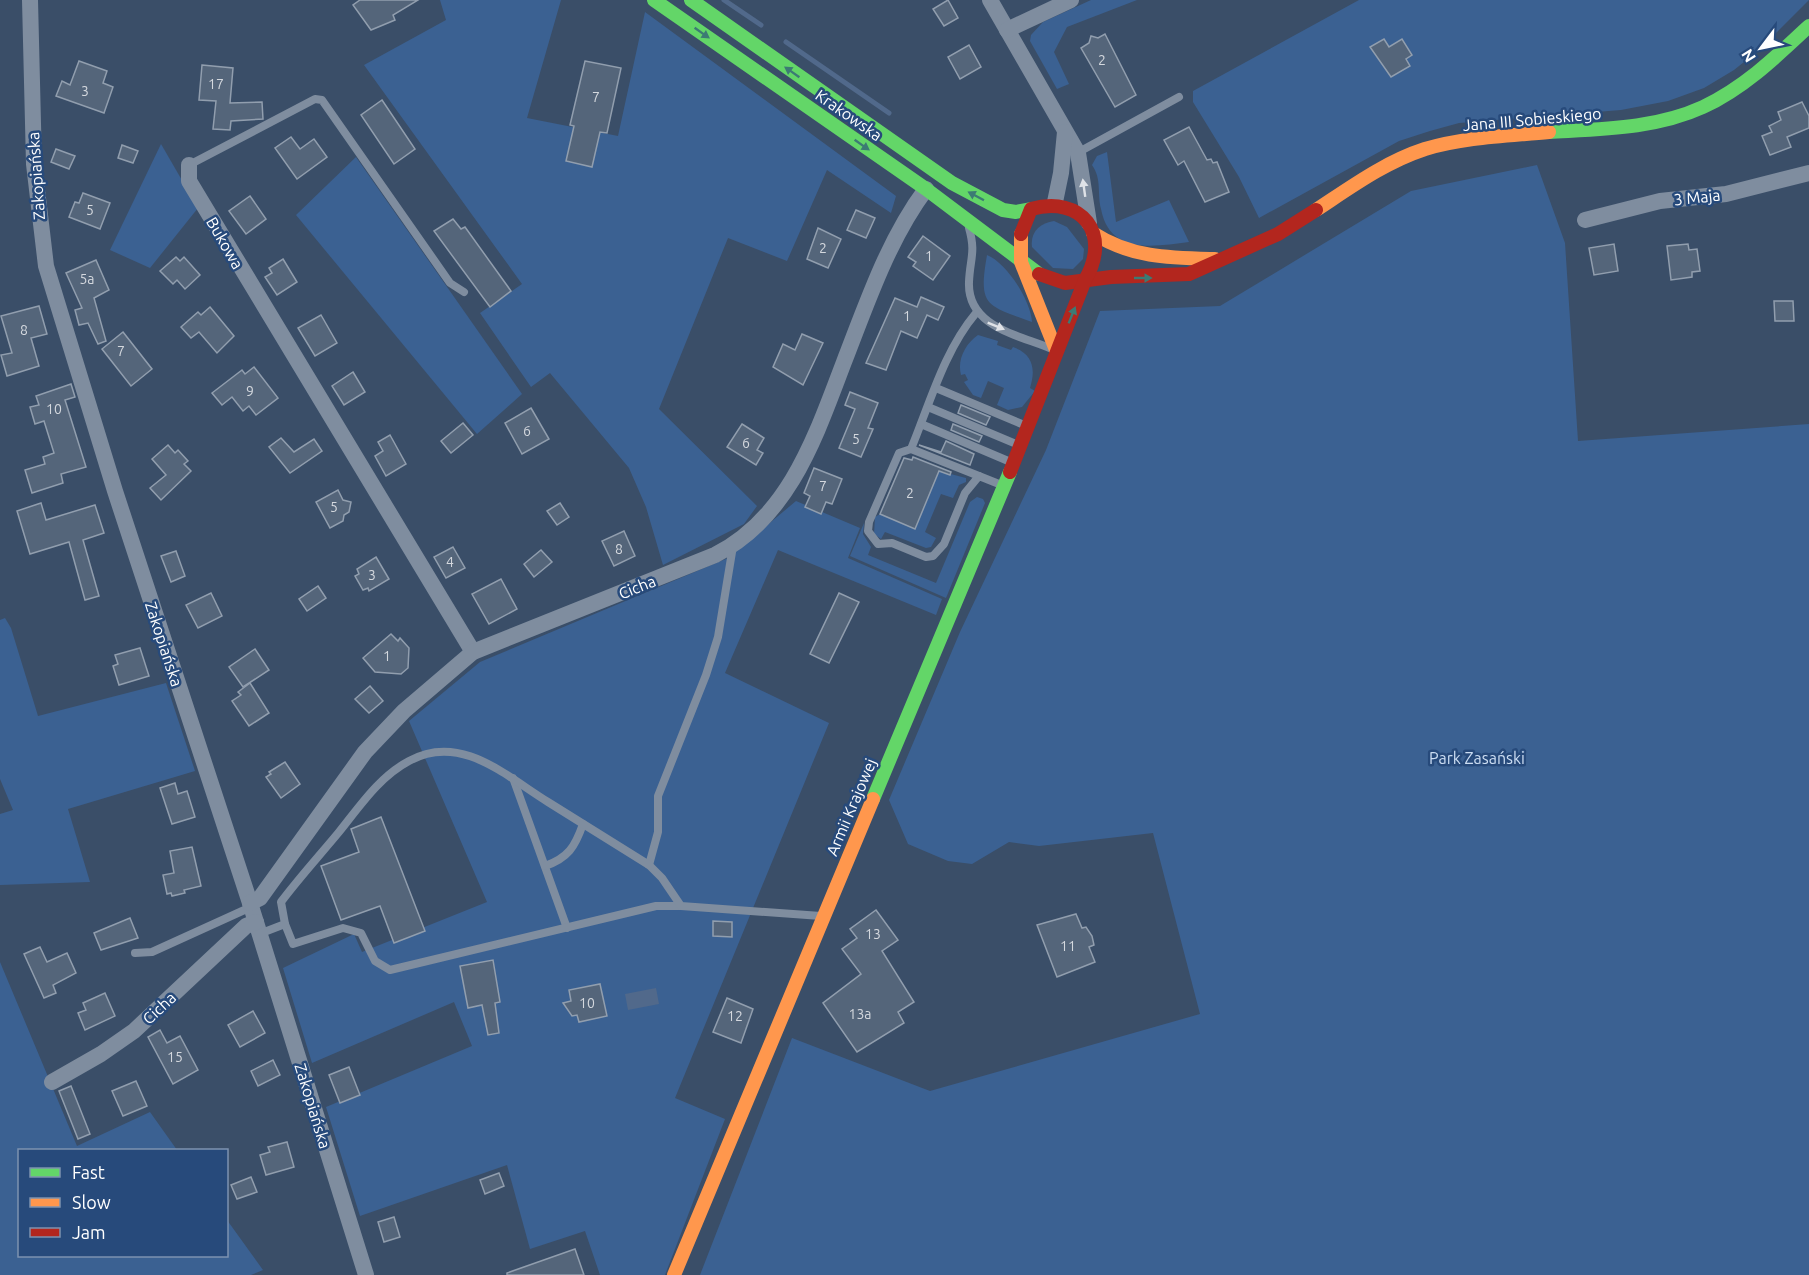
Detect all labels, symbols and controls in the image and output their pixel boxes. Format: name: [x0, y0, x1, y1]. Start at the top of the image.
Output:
north arrow: [1731, 18, 1791, 78]
one-way arrow: [694, 27, 710, 38]
text: N: [1737, 46, 1759, 66]
house number: 2: [1098, 52, 1106, 68]
one-way arrow: [785, 66, 801, 78]
house number: 17: [208, 76, 224, 92]
house number: 3: [81, 83, 89, 99]
street label: Krakowska: [812, 86, 886, 144]
house number: 7: [592, 89, 600, 105]
street label: Jana III Sobieskiego: [1462, 104, 1602, 134]
street label: Zakopiańska: [24, 131, 48, 221]
one-way arrow: [854, 139, 870, 151]
one-way arrow: [1079, 178, 1088, 197]
street label: 3 Maja: [1673, 186, 1721, 208]
one-way arrow: [967, 191, 984, 201]
house number: 5: [86, 202, 94, 218]
street label: Bukowa: [203, 214, 247, 272]
house number: 2: [819, 240, 827, 256]
house number: 1: [925, 248, 933, 264]
house number: 5a: [79, 271, 95, 287]
one-way arrow: [1134, 273, 1153, 283]
one-way arrow: [1067, 306, 1077, 324]
house number: 1: [903, 308, 911, 324]
house number: 8: [20, 322, 28, 338]
one-way arrow: [987, 322, 1005, 331]
house number: 7: [117, 343, 125, 359]
house number: 9: [246, 383, 254, 399]
house number: 10: [46, 401, 62, 417]
house number: 6: [523, 423, 531, 439]
house number: 5: [852, 431, 860, 447]
house number: 6: [742, 435, 750, 451]
house number: 7: [819, 478, 827, 494]
house number: 2: [906, 485, 914, 501]
house number: 5: [330, 499, 338, 515]
house number: 8: [615, 541, 623, 557]
house number: 4: [446, 554, 454, 570]
house number: 3: [368, 567, 376, 583]
street label: Cicha: [616, 571, 658, 603]
street label: Zakopiańska: [142, 599, 186, 689]
house number: 1: [383, 648, 391, 664]
park label: Park Zasański: [1429, 749, 1525, 767]
street label: Armii Krajowej: [822, 756, 880, 858]
house number: 13: [865, 926, 881, 942]
house number: 11: [1060, 938, 1076, 954]
street label: Cicha: [139, 988, 179, 1028]
house number: 10: [579, 995, 595, 1011]
house number: 13a: [849, 1006, 872, 1022]
house number: 12: [727, 1008, 743, 1024]
house number: 15: [167, 1049, 183, 1065]
street label: Zakopiańska: [291, 1061, 335, 1151]
legend: [18, 1149, 228, 1257]
text: Fast: [72, 1162, 105, 1182]
text: Slow: [72, 1192, 111, 1212]
text: Jam: [72, 1222, 106, 1242]

